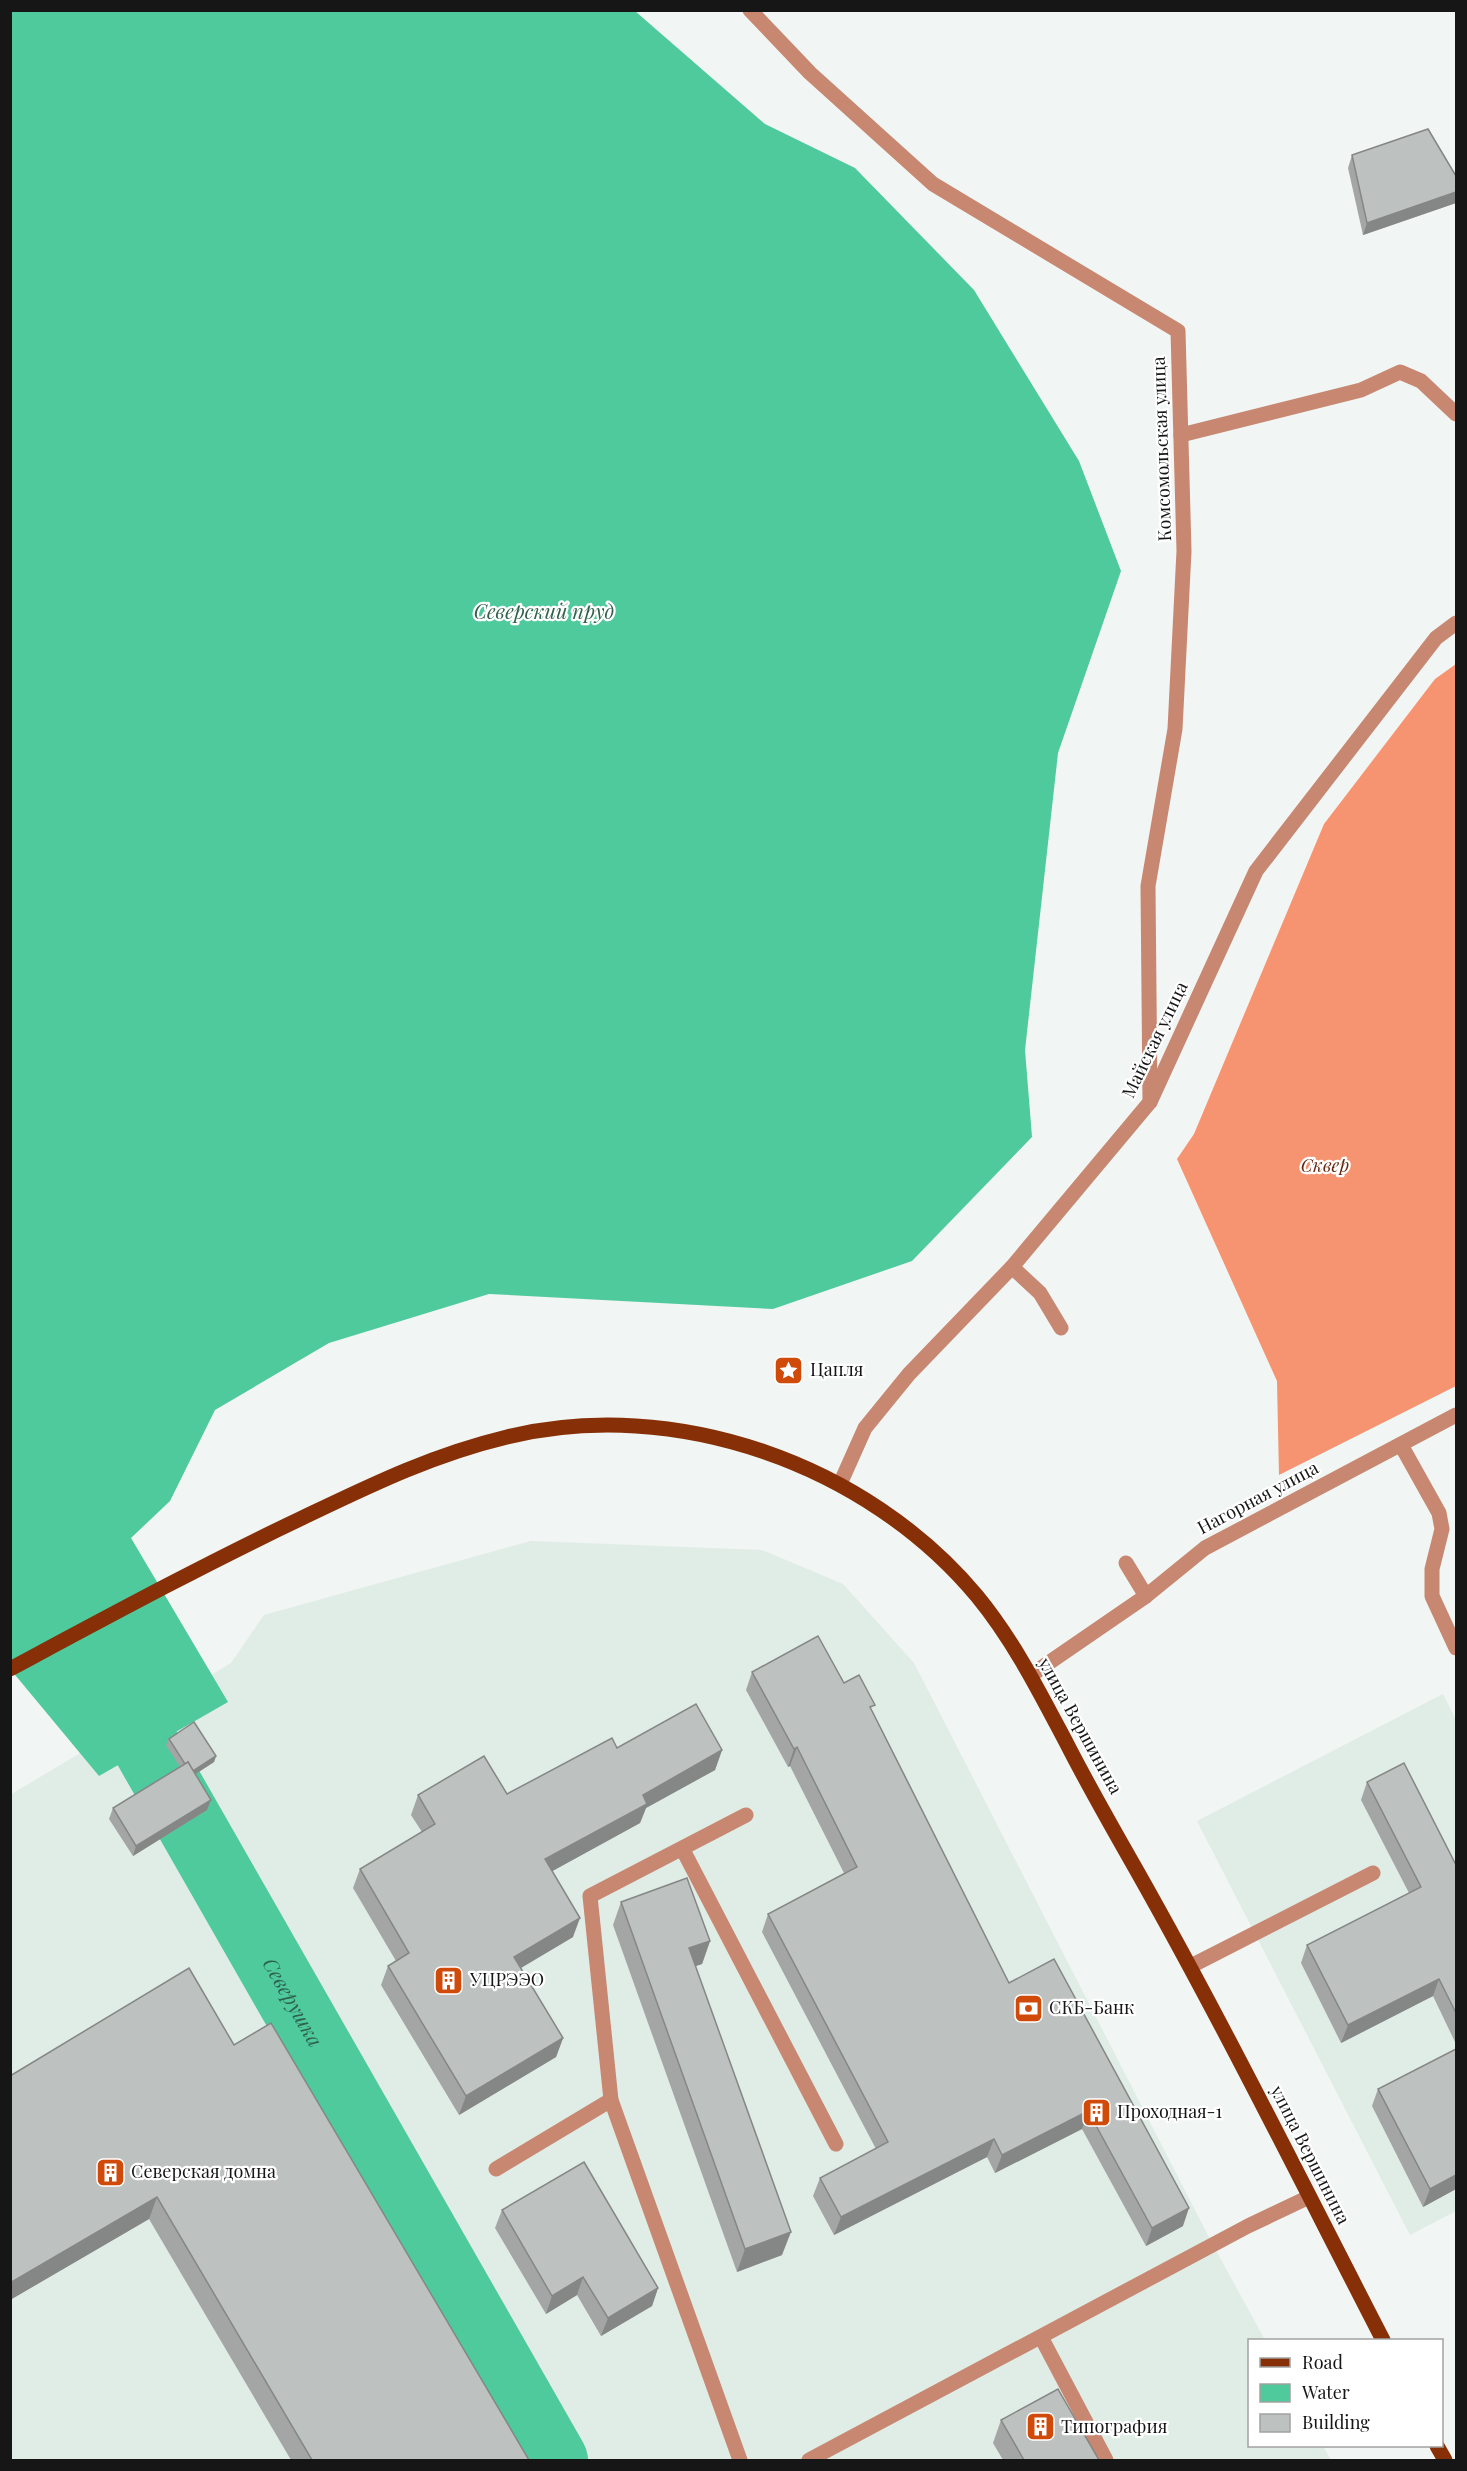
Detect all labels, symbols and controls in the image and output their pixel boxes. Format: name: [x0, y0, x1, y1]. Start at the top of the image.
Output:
street label: Комсомольская улица: [1146, 356, 1176, 542]
water label: Северский пруд: [474, 597, 614, 624]
street label: Майская улица: [1116, 977, 1193, 1102]
park label: Сквер: [1301, 1153, 1349, 1177]
place icon: Цапля: [773, 1354, 805, 1386]
place label: Цапля: [810, 1357, 864, 1381]
street label: Нагорная улица: [1193, 1455, 1322, 1539]
street label: улица Вершинина: [1033, 1652, 1128, 1798]
water label: Северушка: [257, 1952, 330, 2051]
building icon: УЦРЭЭО: [433, 1964, 465, 1996]
place label: УЦРЭЭО: [469, 1967, 544, 1991]
bank icon: СКБ-Банк: [1012, 1992, 1044, 2024]
place label: СКБ-Банк: [1049, 1995, 1134, 2019]
street label: улица Вершинина: [1265, 2080, 1356, 2228]
building icon: Проходная-1: [1080, 2096, 1112, 2128]
place label: Проходная-1: [1117, 2099, 1222, 2123]
building icon: Северская домна: [94, 2156, 126, 2188]
place label: Северская домна: [131, 2159, 276, 2183]
legend: [1248, 2339, 1443, 2447]
text: Road: [1302, 2350, 1343, 2374]
text: Water: [1301, 2380, 1350, 2404]
text: Building: [1302, 2410, 1370, 2434]
building icon: Типография: [1024, 2411, 1056, 2443]
place label: Типография: [1061, 2414, 1168, 2438]

